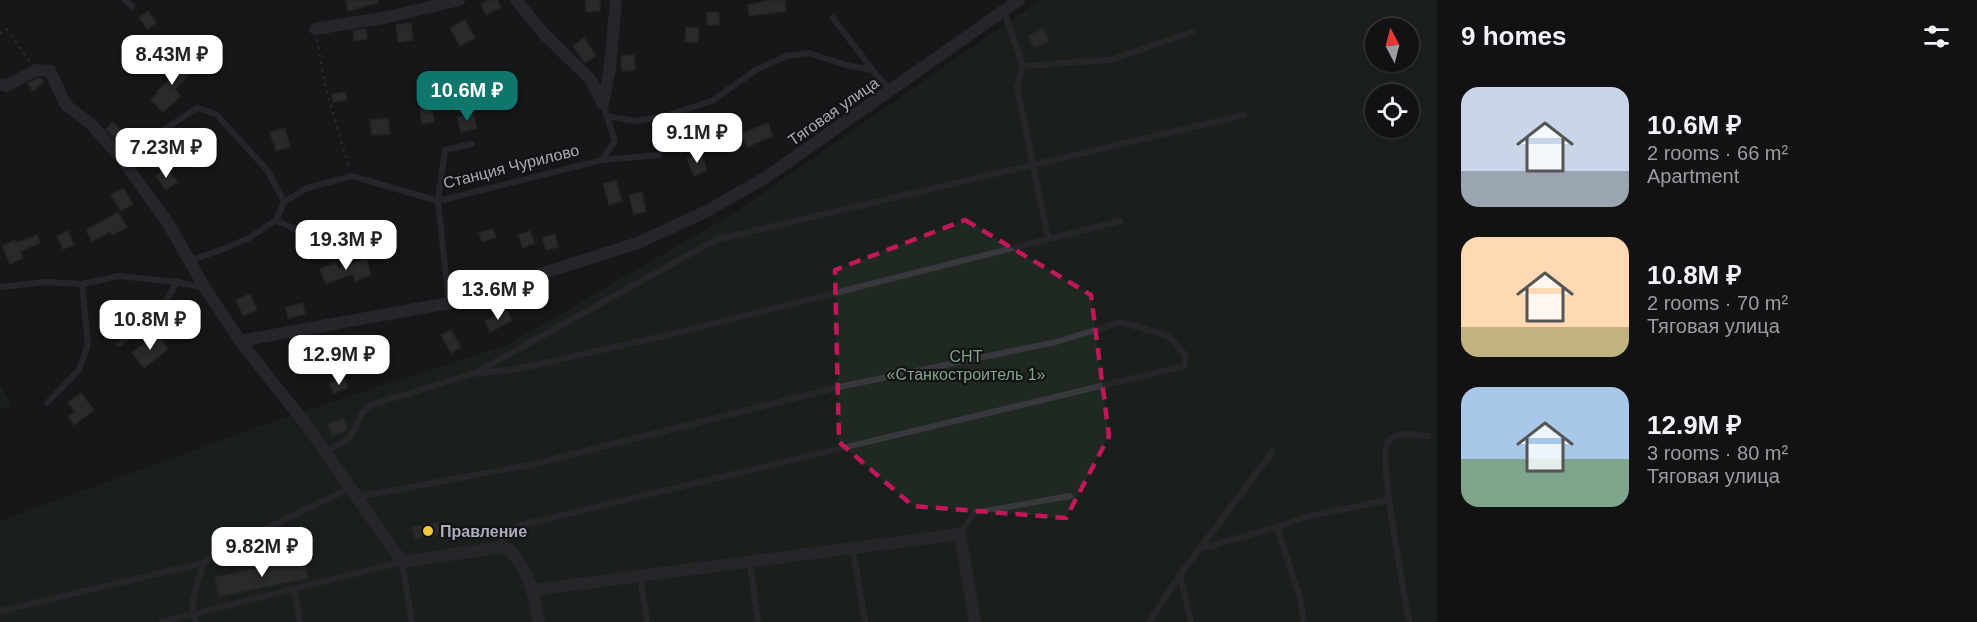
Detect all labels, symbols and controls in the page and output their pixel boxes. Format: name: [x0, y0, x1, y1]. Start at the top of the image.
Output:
north arrow: [1365, 18, 1419, 72]
map controls: [1365, 18, 1419, 138]
icon: filters: [1920, 20, 1953, 53]
text: 9 homes: [1461, 21, 1567, 51]
pin: 8.43M ₽: [117, 35, 227, 86]
text: 8.43M ₽: [136, 43, 208, 65]
pin: 10.6M ₽: [412, 71, 522, 122]
street label: Тяговая улица: [785, 74, 882, 149]
text: 10.6M ₽: [431, 79, 503, 101]
button: locate: [1365, 84, 1419, 138]
text: 10.6M ₽: [1647, 110, 1742, 140]
icon: home: [1509, 111, 1581, 183]
pin: 9.1M ₽: [648, 113, 746, 164]
text: 9.1M ₽: [666, 121, 728, 143]
pin: 7.23M ₽: [111, 128, 221, 179]
text: 7.23M ₽: [130, 136, 202, 158]
street label: Станция Чурилово: [441, 141, 581, 192]
text: 2 rooms · 66 m²: [1647, 142, 1788, 164]
text: Apartment: [1647, 165, 1739, 187]
pin: 19.3M ₽: [291, 220, 401, 271]
text: 19.3M ₽: [310, 228, 382, 250]
text: 10.8M ₽: [1647, 260, 1742, 290]
icon: home: [1509, 261, 1581, 333]
pin: 13.6M ₽: [443, 270, 553, 321]
text: 13.6M ₽: [462, 278, 534, 300]
text: 2 rooms · 70 m²: [1647, 292, 1788, 314]
pin: 10.8M ₽: [95, 300, 205, 351]
text: 10.8M ₽: [114, 308, 186, 330]
text: Тяговая улица: [1647, 315, 1780, 337]
pin: 12.9M ₽: [284, 335, 394, 386]
text: 12.9M ₽: [303, 343, 375, 365]
park label: СНТ «Станкостроитель 1»: [887, 348, 1046, 383]
text: 12.9M ₽: [1647, 410, 1742, 440]
icon: home: [1509, 411, 1581, 483]
text: 3 rooms · 80 m²: [1647, 442, 1788, 464]
text: Тяговая улица: [1647, 465, 1780, 487]
place label: Правление: [440, 523, 527, 540]
marker: Правление: [421, 524, 435, 538]
pin: 9.82M ₽: [207, 527, 317, 578]
text: 9.82M ₽: [226, 535, 298, 557]

